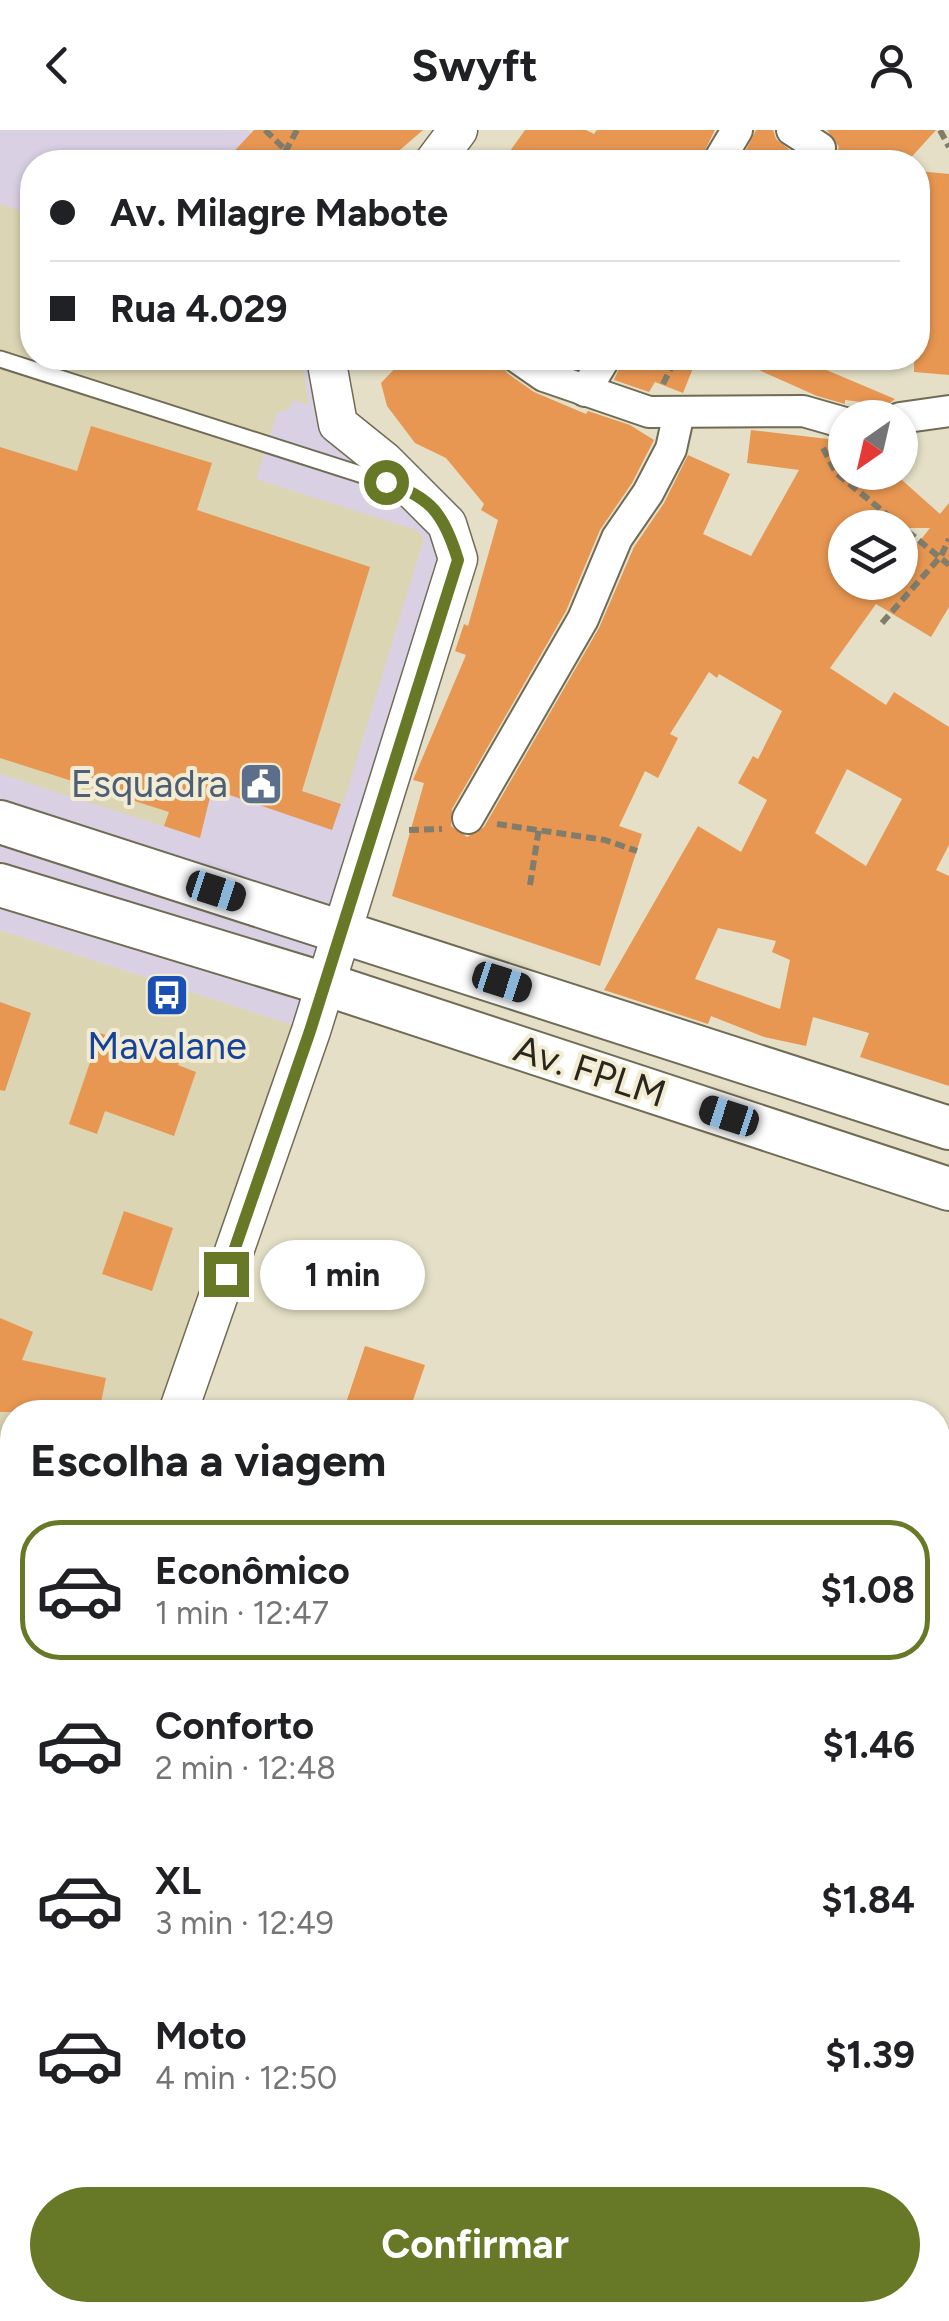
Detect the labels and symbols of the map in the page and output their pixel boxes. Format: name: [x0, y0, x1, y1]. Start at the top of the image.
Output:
north arrow: [828, 400, 918, 490]
route start: [364, 460, 409, 505]
place label: Esquadra: [71, 761, 228, 807]
public building icon: Esquadra: [238, 761, 284, 807]
car: [183, 867, 249, 915]
car: [469, 958, 535, 1006]
bus stop icon: Mavalane: [144, 972, 190, 1018]
place label: Mavalane: [87, 1023, 247, 1069]
street label: Av. FPLM: [508, 1025, 672, 1117]
car: [696, 1092, 762, 1140]
callout: 1 min: [261, 1239, 426, 1309]
route end: [204, 1252, 249, 1297]

